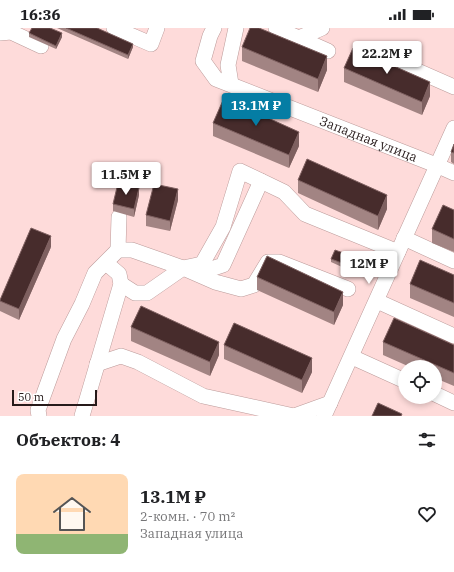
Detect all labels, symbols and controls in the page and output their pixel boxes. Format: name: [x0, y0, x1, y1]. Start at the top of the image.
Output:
text: 16:36: [20, 5, 61, 24]
pin: 22.2M ₽: [350, 41, 424, 75]
text: 22.2M ₽: [362, 45, 412, 62]
pin: 13.1M ₽: [219, 93, 293, 127]
text: 13.1M ₽: [231, 97, 281, 114]
street label: Западная улица: [317, 112, 420, 165]
pin: 11.5M ₽: [89, 162, 163, 196]
text: 11.5M ₽: [101, 166, 151, 183]
pin: 12M ₽: [341, 251, 397, 285]
text: 12M ₽: [349, 255, 389, 272]
map controls: [398, 360, 442, 404]
button: locate: [398, 360, 442, 404]
scale bar: [12, 388, 97, 407]
text: 50 m: [18, 390, 44, 404]
text: Объектов: 4: [16, 429, 120, 451]
icon: filters: [416, 429, 438, 451]
text: 13.1M ₽: [140, 486, 206, 508]
icon: home: [48, 490, 96, 538]
icon: heart: [416, 503, 438, 525]
text: 2-комн. · 70 m²: [140, 508, 235, 525]
text: Западная улица: [140, 525, 243, 542]

